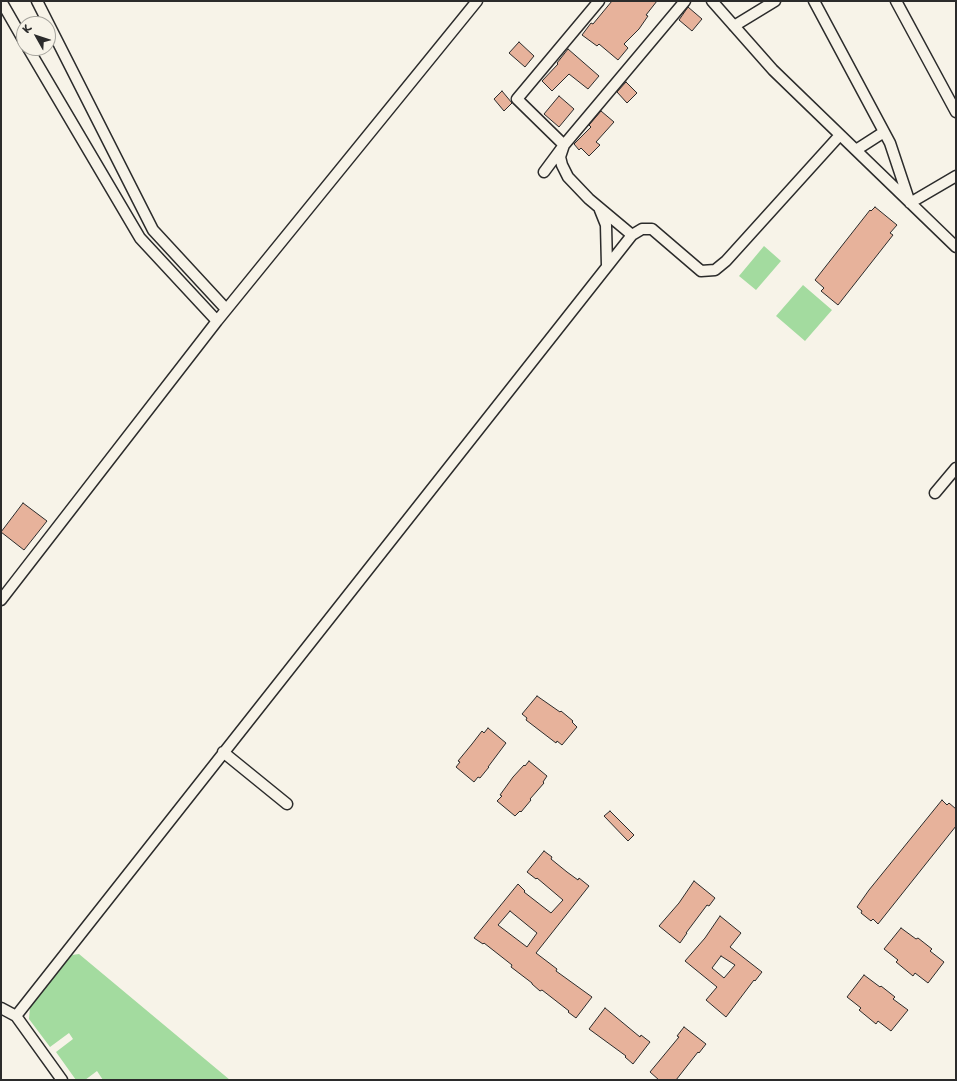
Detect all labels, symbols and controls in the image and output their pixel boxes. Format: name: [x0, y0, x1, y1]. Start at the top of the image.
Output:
north arrow: [16, 16, 56, 56]
text: K: [19, 21, 35, 36]

